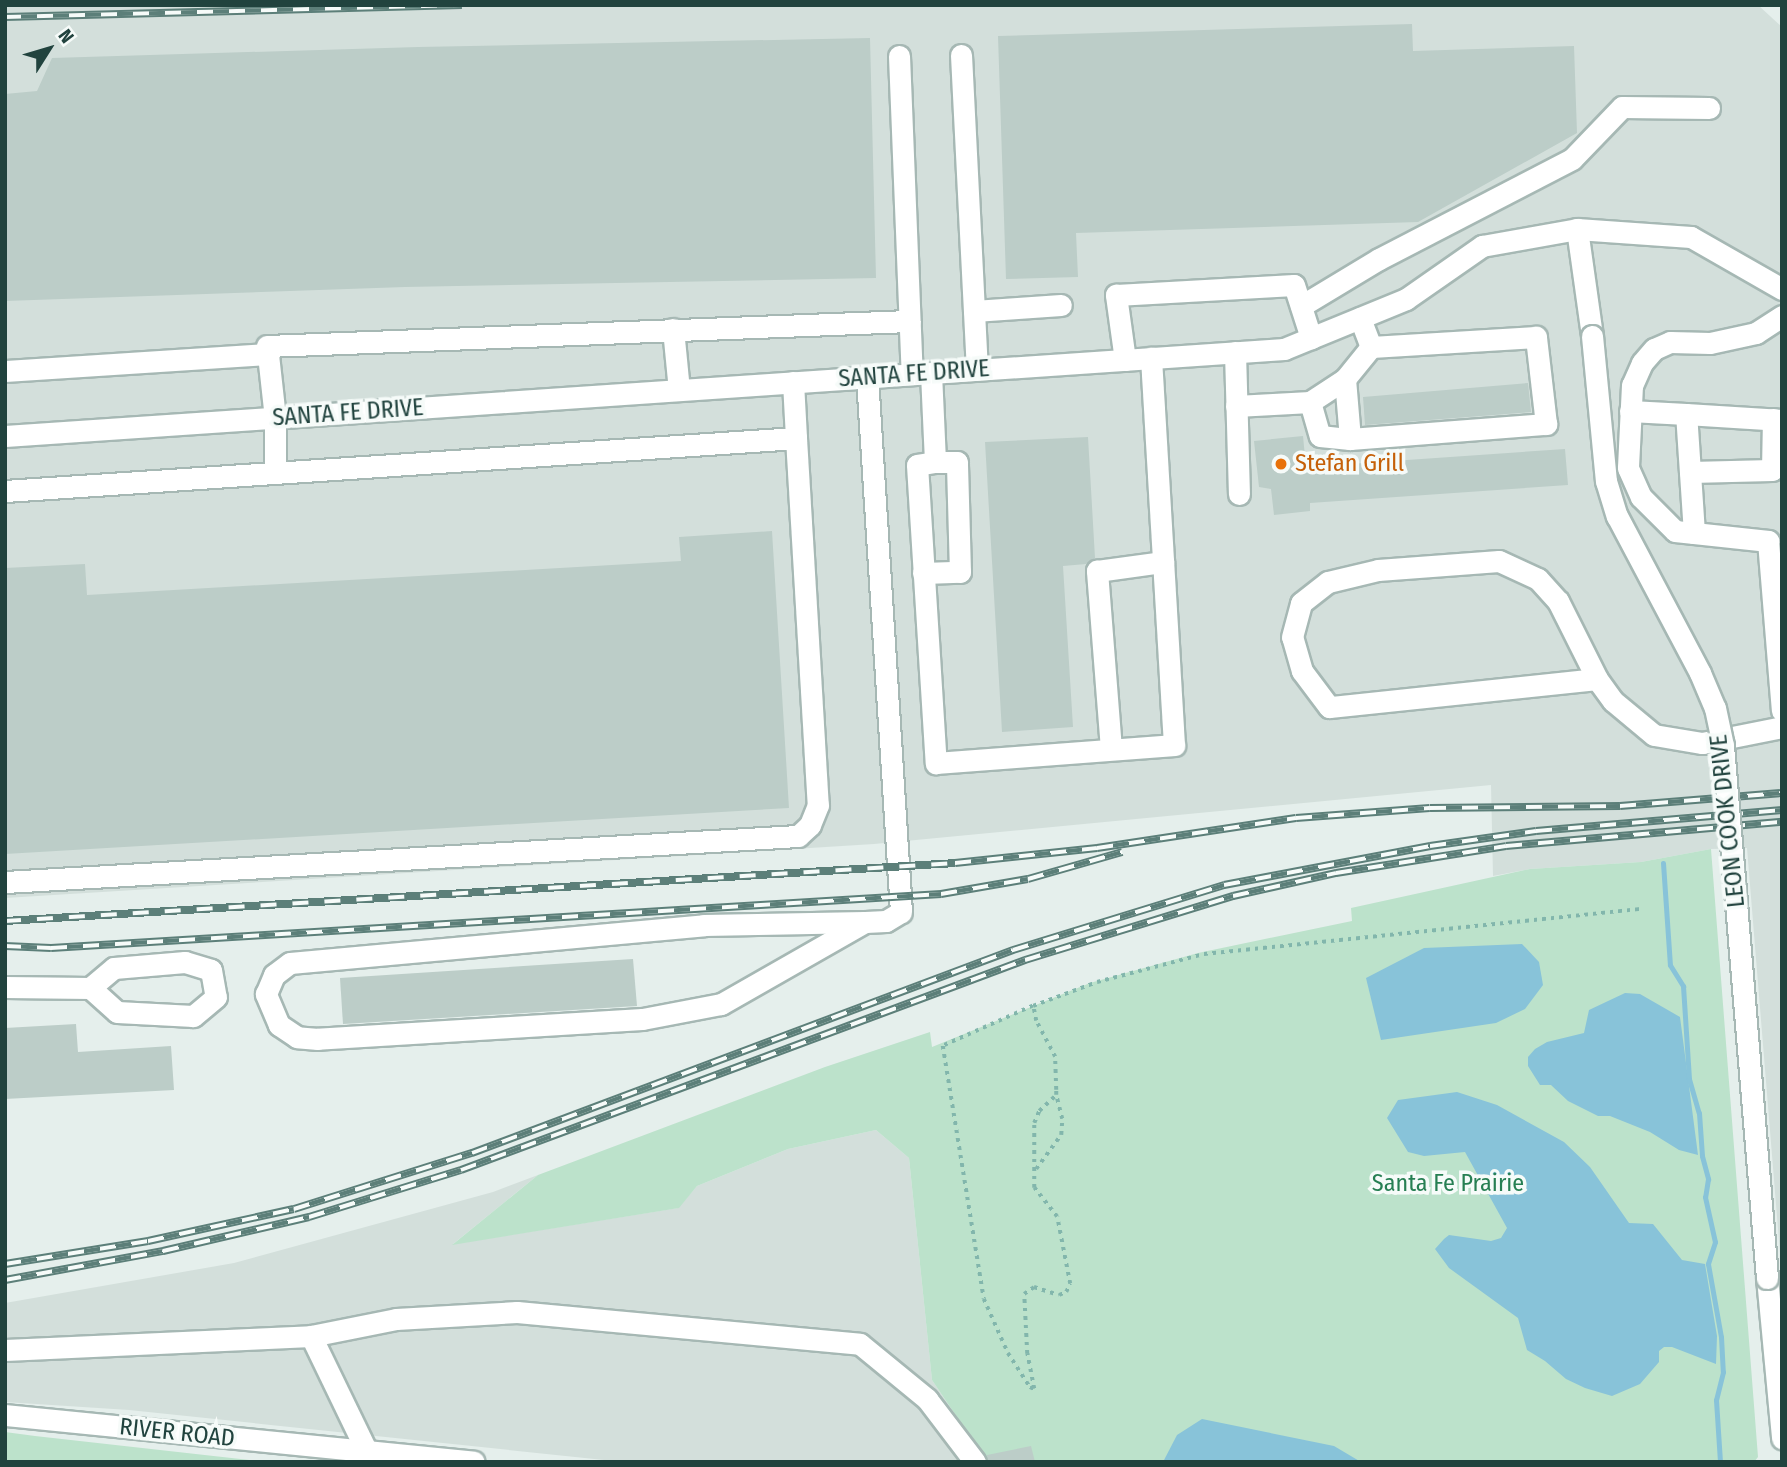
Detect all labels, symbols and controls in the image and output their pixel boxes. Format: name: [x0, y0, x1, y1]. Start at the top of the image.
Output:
north arrow: [14, 14, 84, 84]
text: N: [54, 25, 79, 48]
street label: SANTA FE DRIVE: [838, 354, 990, 394]
street label: SANTA FE DRIVE: [272, 393, 424, 433]
place label: Stefan Grill: [1295, 450, 1404, 478]
marker: Stefan Grill: [1273, 456, 1289, 472]
street label: LEON COOK DRIVE: [1705, 733, 1751, 909]
park label: Santa Fe Prairie: [1372, 1170, 1524, 1198]
street label: RIVER ROAD: [118, 1413, 236, 1453]

